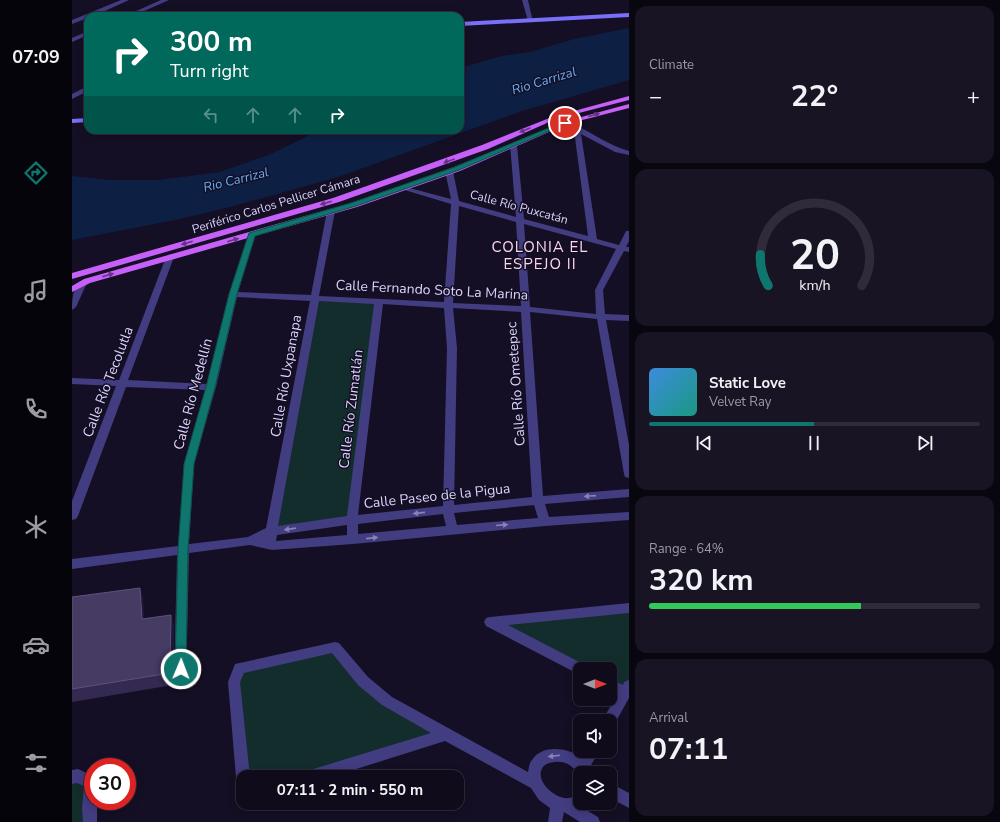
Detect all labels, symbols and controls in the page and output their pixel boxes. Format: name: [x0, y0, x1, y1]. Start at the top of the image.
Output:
text: 300 m: [170, 23, 253, 61]
icon: right: [104, 28, 156, 80]
text: 07:09: [12, 45, 60, 69]
text: Climate: [649, 56, 694, 74]
text: Turn right: [170, 59, 249, 83]
water label: Rio Carrizal: [509, 63, 579, 99]
text: 22°: [791, 76, 838, 117]
text: −: [649, 82, 662, 112]
text: +: [967, 82, 980, 112]
icon: left: [200, 104, 222, 126]
icon: ahead: [242, 104, 264, 126]
icon: ahead: [284, 104, 306, 126]
icon: right: [326, 104, 348, 126]
pin: [548, 106, 582, 140]
icon: arrive: [554, 112, 576, 134]
one-way arrow: [588, 112, 600, 118]
one-way arrow: [519, 128, 531, 134]
one-way arrow: [442, 158, 454, 164]
icon: directions: [22, 159, 50, 187]
water label: Rio Carrizal: [201, 163, 271, 197]
street label: Periférico Carlos Pellicer Cámara: [190, 171, 362, 237]
street label: Calle Río Puxcatán: [468, 186, 570, 228]
one-way arrow: [319, 200, 331, 206]
text: 20: [790, 227, 839, 284]
one-way arrow: [227, 236, 239, 242]
district label: COLONIA EL ESPEJO II: [491, 237, 589, 274]
one-way arrow: [181, 240, 193, 246]
one-way arrow: [102, 272, 114, 278]
street label: Calle Fernando Soto La Marina: [335, 275, 529, 305]
text: km/h: [799, 275, 830, 294]
icon: music: [22, 277, 50, 305]
street label: Calle Río Uxpanapa: [266, 313, 306, 439]
street label: Calle Río Ometepec: [502, 321, 530, 447]
street label: Calle Río Tecolutla: [78, 324, 138, 440]
street label: Calle Río Medellín: [169, 336, 217, 452]
street label: Calle Río Zumatlán: [334, 348, 368, 470]
text: Static Love: [709, 373, 786, 393]
text: Velvet Ray: [709, 393, 771, 411]
icon: phone: [22, 395, 50, 423]
icon: previous: [693, 432, 715, 454]
icon: pause: [803, 432, 825, 454]
icon: next: [914, 432, 936, 454]
street label: Calle Paseo de la Pigua: [363, 479, 511, 513]
one-way arrow: [584, 492, 596, 499]
one-way arrow: [413, 510, 425, 516]
icon: climate: [22, 513, 50, 541]
one-way arrow: [496, 522, 508, 529]
one-way arrow: [284, 526, 296, 532]
one-way arrow: [366, 534, 378, 541]
text: Range · 64%: [649, 540, 724, 558]
text: 320 km: [649, 560, 754, 601]
icon: car: [22, 631, 50, 659]
position arrow: [160, 648, 202, 690]
north arrow: [573, 662, 617, 706]
map controls: [573, 662, 617, 810]
text: Arrival: [649, 709, 688, 727]
button: sound: [573, 714, 617, 758]
text: 07:11: [649, 729, 728, 770]
icon: filters: [22, 749, 50, 777]
one-way arrow: [548, 753, 560, 759]
speed limit sign: 30: [84, 758, 136, 810]
button: layers: [573, 766, 617, 810]
text: 07:11 · 2 min · 550 m: [277, 780, 423, 800]

